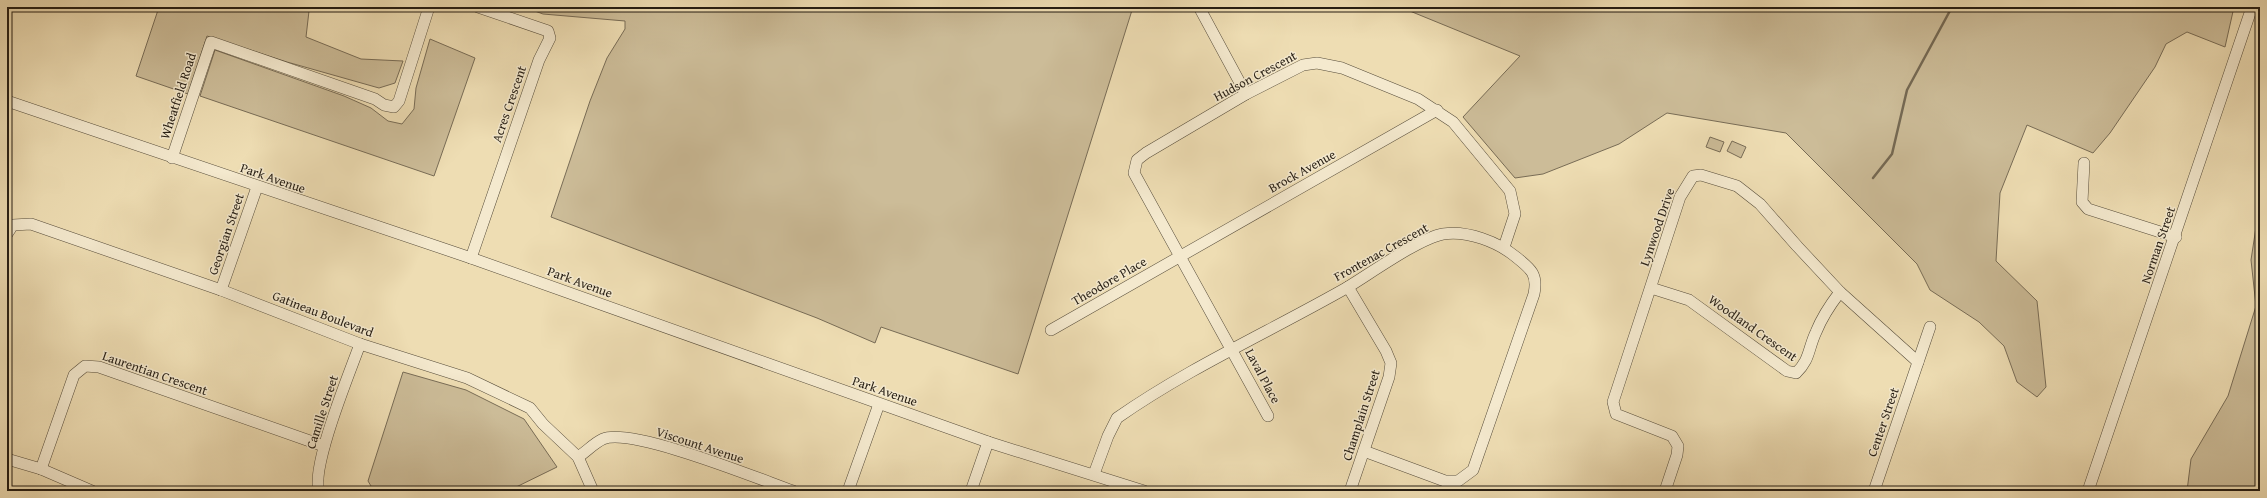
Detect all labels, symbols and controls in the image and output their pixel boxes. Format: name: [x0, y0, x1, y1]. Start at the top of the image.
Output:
street label: Hudson Crescent: [1210, 46, 1300, 106]
street label: Wheatfield Road: [155, 50, 201, 142]
street label: Acres Crescent: [487, 63, 531, 145]
street label: Brock Avenue: [1265, 145, 1339, 197]
street label: Park Avenue: [238, 158, 308, 198]
street label: Lynwood Drive: [1635, 185, 1679, 269]
street label: Georgian Street: [203, 190, 249, 277]
street label: Norman Street: [2136, 204, 2180, 286]
street label: Frontenac Crescent: [1330, 218, 1432, 286]
street label: Theodore Place: [1068, 252, 1150, 310]
street label: Park Avenue: [545, 261, 615, 303]
street label: Gatineau Boulevard: [270, 286, 376, 342]
street label: Woodland Crescent: [1705, 290, 1802, 366]
street label: Laval Place: [1241, 345, 1285, 407]
street label: Laurentian Crescent: [100, 346, 210, 400]
street label: Champlain Street: [1337, 367, 1385, 463]
street label: Park Avenue: [850, 371, 920, 411]
street label: Camille Street: [301, 372, 343, 451]
street label: Center Street: [1862, 384, 1904, 459]
street label: Viscount Avenue: [654, 422, 746, 468]

